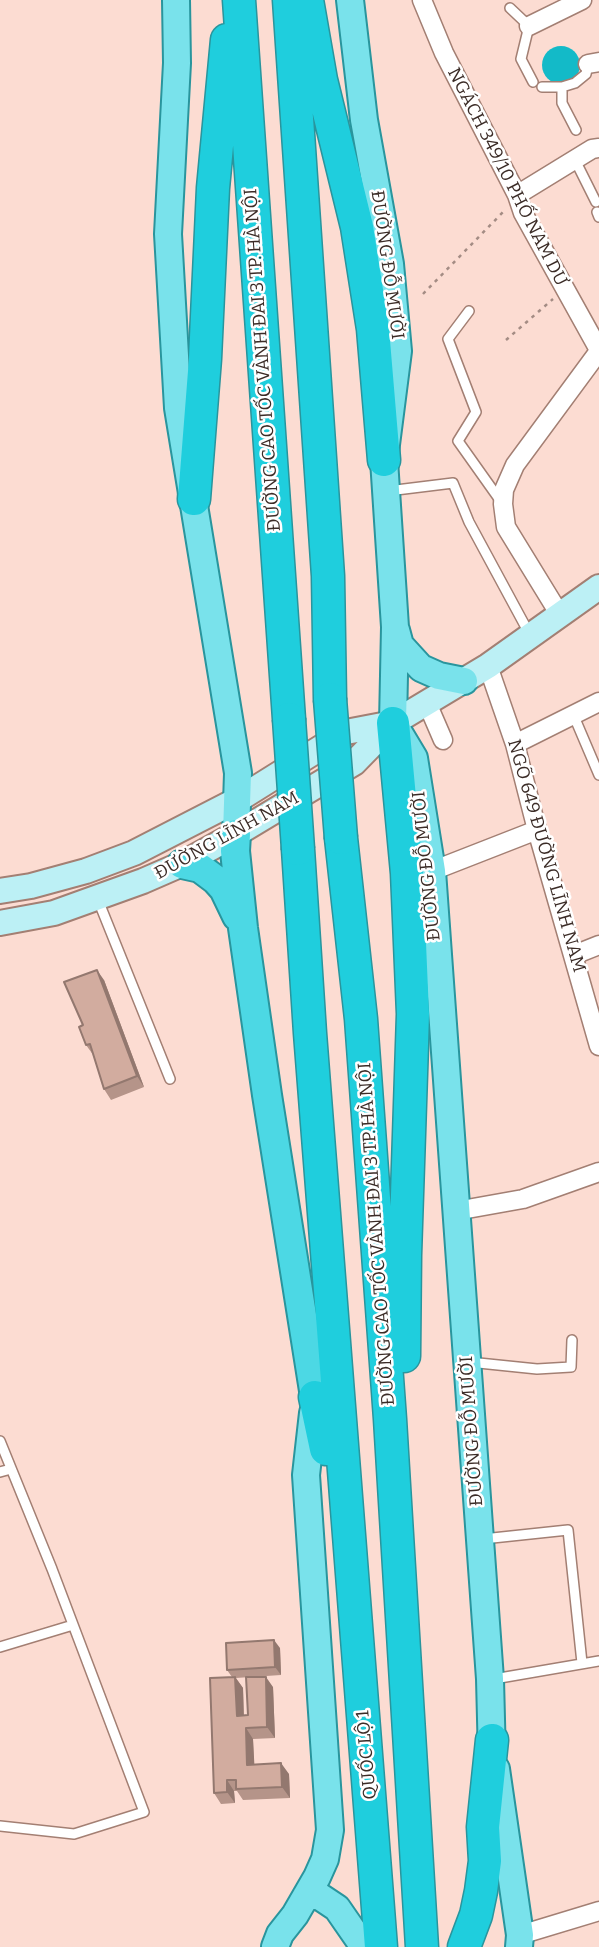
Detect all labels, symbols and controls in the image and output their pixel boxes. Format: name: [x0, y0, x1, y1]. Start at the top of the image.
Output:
street label: NGÁCH 349/10 PHỐ NAM DƯ: [442, 64, 572, 290]
street label: ĐƯỜNG CAO TỐC VÀNH ĐAI 3 TP. HÀ NỘI: [240, 188, 286, 532]
street label: ĐƯỜNG ĐỖ MƯỜI: [366, 189, 408, 341]
street label: NGÕ 649 ĐƯỜNG LĨNH NAM: [502, 737, 590, 975]
street label: ĐƯỜNG LĨNH NAM: [151, 787, 303, 885]
street label: ĐƯỜNG ĐỖ MƯỜI: [408, 790, 446, 942]
street label: ĐƯỜNG CAO TỐC VÀNH ĐAI 3 TP. HÀ NỘI: [354, 1062, 400, 1406]
street label: ĐƯỜNG ĐỖ MƯỜI: [456, 1355, 488, 1507]
street label: QUỐC LỘ 1: [352, 1710, 382, 1800]

